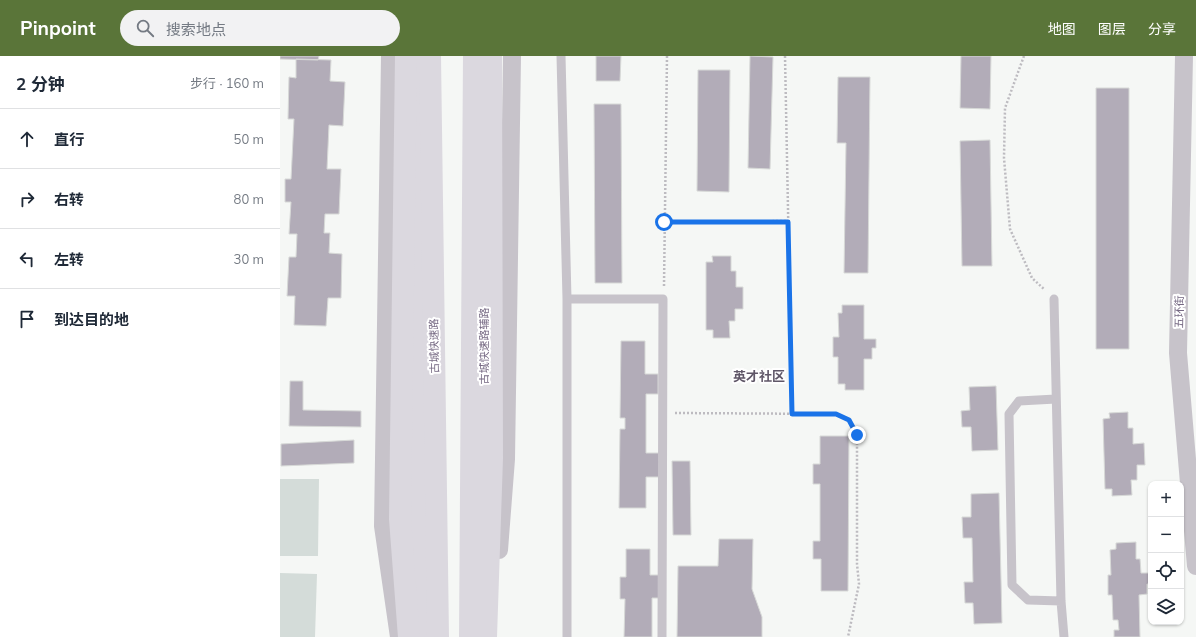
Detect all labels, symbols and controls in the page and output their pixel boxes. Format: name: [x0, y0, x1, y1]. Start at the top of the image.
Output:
search box: [120, 10, 400, 46]
text: Pinpoint: [20, 16, 96, 40]
icon: search: [134, 17, 156, 39]
text: 搜索地点: [166, 20, 226, 39]
text: 地图: [1048, 20, 1076, 38]
text: 图层: [1098, 20, 1126, 38]
text: 分享: [1148, 20, 1176, 38]
text: 2 分钟: [16, 73, 65, 94]
text: 步行 · 160 m: [190, 75, 264, 91]
icon: ahead: [16, 128, 38, 150]
text: 直行: [54, 130, 84, 149]
text: 50 m: [234, 131, 264, 147]
icon: right: [16, 188, 38, 210]
text: 右转: [54, 190, 84, 209]
text: 80 m: [234, 191, 264, 207]
route start: [655, 213, 673, 231]
icon: left: [16, 248, 38, 270]
text: 左转: [54, 250, 84, 269]
text: 30 m: [234, 251, 264, 267]
street label: 五环街: [1172, 295, 1186, 329]
icon: arrive: [16, 308, 38, 330]
street label: 古城快速路辅路: [477, 308, 491, 385]
text: 到达目的地: [54, 310, 129, 329]
street label: 古城快速路: [427, 318, 441, 374]
district label: 英才社区: [733, 368, 785, 384]
route end: [848, 426, 866, 444]
map controls: [1148, 481, 1184, 625]
button: +: [1148, 481, 1184, 517]
button: −: [1148, 517, 1184, 553]
button: locate: [1148, 553, 1184, 589]
button: layers: [1148, 589, 1184, 625]

